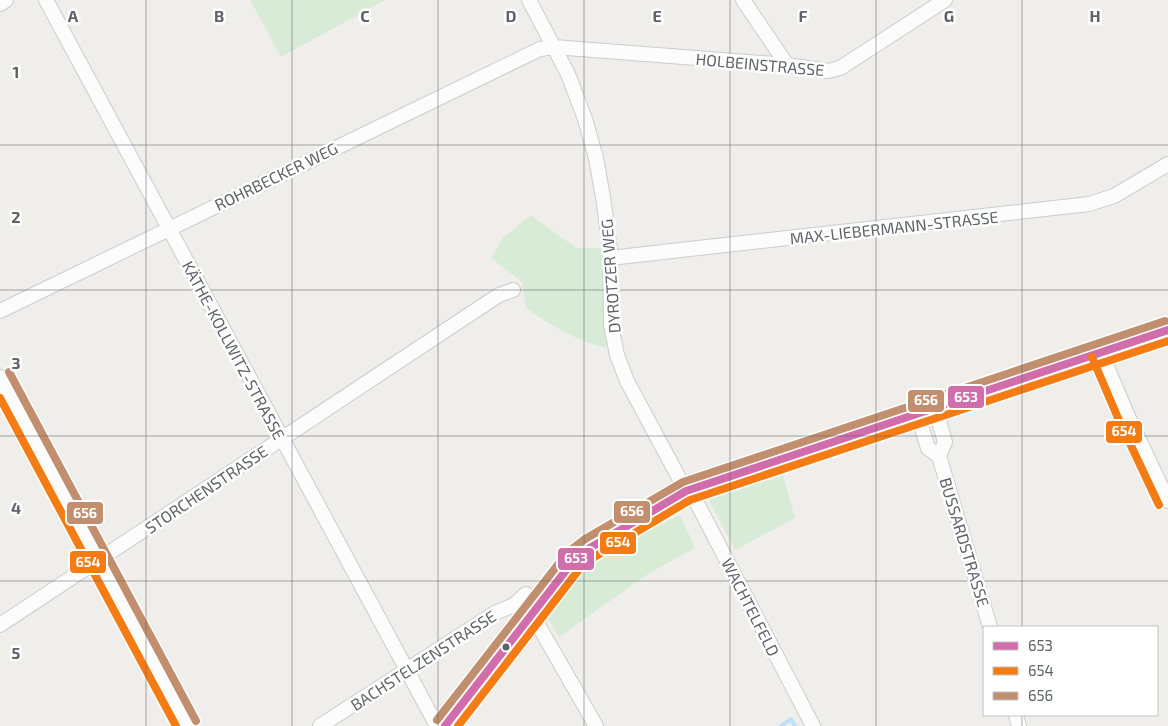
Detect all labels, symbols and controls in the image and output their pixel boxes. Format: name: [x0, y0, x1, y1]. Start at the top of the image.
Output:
text: A: [68, 6, 79, 25]
text: B: [214, 6, 224, 25]
text: C: [360, 6, 370, 25]
text: D: [506, 6, 517, 25]
text: E: [652, 6, 662, 25]
text: F: [799, 6, 808, 25]
text: G: [944, 6, 954, 25]
text: H: [1089, 6, 1101, 25]
street label: HOLBEINSTRASSE: [695, 49, 825, 79]
text: 1: [13, 62, 19, 81]
street label: ROHRBECKER WEG: [211, 138, 341, 214]
text: 2: [11, 207, 21, 226]
street label: MAX-LIEBERMANN-STRASSE: [789, 207, 999, 247]
street label: DYROTZER WEG: [597, 218, 623, 334]
street label: KÄTHE-KOLLWITZ-STRASSE: [179, 257, 289, 443]
text: 3: [11, 353, 21, 372]
line badge: 653: [947, 385, 985, 409]
text: 653: [954, 388, 978, 405]
line badge: 656: [907, 389, 945, 413]
text: 656: [914, 391, 938, 408]
line badge: 654: [1105, 420, 1143, 444]
text: 654: [1112, 422, 1137, 439]
street label: STORCHENSTRASSE: [141, 441, 271, 537]
street label: BUSSARDSTRASSE: [936, 475, 994, 609]
text: 4: [11, 498, 21, 517]
line badge: 656: [613, 500, 651, 524]
line badge: 656: [66, 501, 104, 525]
text: 656: [620, 502, 644, 519]
text: 656: [73, 504, 97, 521]
line badge: 654: [599, 531, 637, 555]
text: 654: [606, 533, 631, 550]
line badge: 653: [557, 547, 595, 571]
text: 653: [564, 549, 588, 566]
line badge: 654: [69, 550, 107, 574]
text: 654: [76, 553, 101, 570]
street label: WACHTELFELD: [718, 555, 784, 659]
street label: BACHSTELZENSTRASSE: [347, 606, 499, 714]
legend: [983, 626, 1158, 716]
text: 653: [1028, 636, 1053, 654]
unlabelled marker: [501, 642, 511, 652]
text: 5: [12, 643, 21, 662]
text: 654: [1028, 661, 1054, 679]
text: 656: [1028, 686, 1053, 704]

